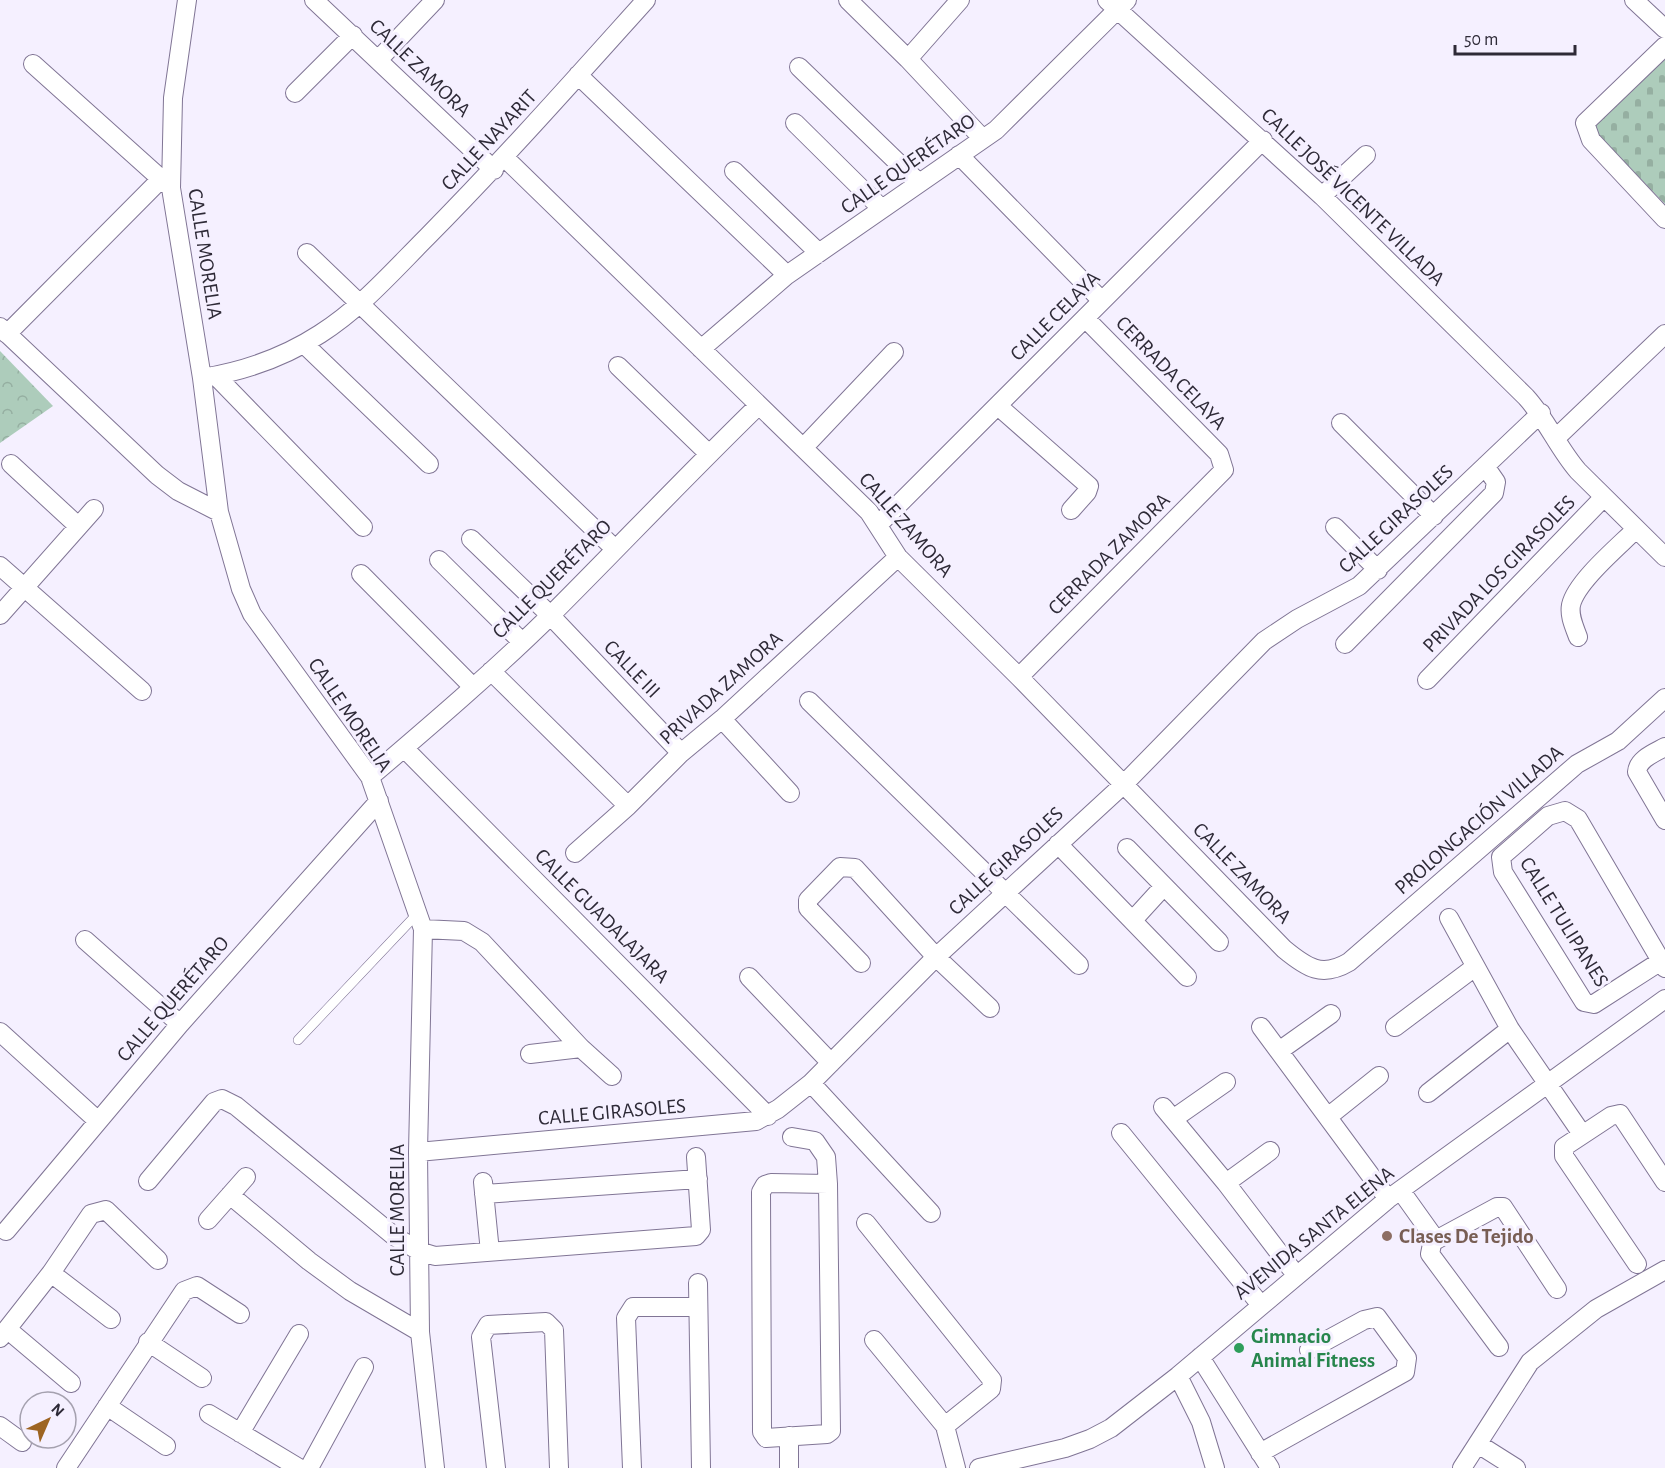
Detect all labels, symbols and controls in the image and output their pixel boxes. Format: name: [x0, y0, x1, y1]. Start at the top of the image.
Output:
street label: CALLE ZAMORA: [366, 15, 474, 121]
scale bar: [1455, 18, 1575, 56]
text: 50 m: [1464, 31, 1498, 49]
street label: CALLE NAYARIT: [437, 86, 541, 194]
street label: CALLE JOSÉ VICENTE VILLADA: [1257, 103, 1450, 290]
street label: CALLE QUERÉTARO: [836, 108, 979, 218]
street label: CALLE MORELIA: [184, 187, 226, 321]
street label: CALLE CELAYA: [1006, 267, 1104, 365]
street label: CERRADA CELAYA: [1112, 312, 1230, 434]
street label: CALLE GIRASOLES: [1335, 461, 1457, 577]
street label: CALLE ZAMORA: [855, 469, 957, 581]
street label: CERRADA ZAMORA: [1044, 489, 1174, 619]
street label: PRIVADA LOS GIRASOLES: [1419, 491, 1579, 656]
street label: CALLE QUERÉTARO: [487, 514, 616, 643]
street label: PRIVADA ZAMORA: [656, 628, 786, 748]
street label: CALLE III: [600, 636, 664, 702]
street label: CALLE MORELIA: [304, 654, 396, 776]
street label: PROLONGACIÓN VILLADA: [1390, 740, 1567, 899]
street label: CALLE GIRASOLES: [945, 803, 1067, 919]
street label: CALLE ZAMORA: [1189, 819, 1295, 927]
street label: CALLE GUADALAJARA: [531, 845, 673, 987]
street label: CALLE TULIPANES: [1516, 854, 1612, 991]
street label: CALLE QUERÉTARO: [112, 931, 233, 1066]
street label: CALLE GIRASOLES: [537, 1095, 687, 1129]
street label: CALLE MORELIA: [387, 1144, 408, 1276]
street label: AVENIDA SANTA ELENA: [1230, 1162, 1398, 1304]
place label: Clases De Tejido: [1399, 1226, 1534, 1247]
marker: Clases De Tejido: [1380, 1229, 1394, 1243]
place label: Gimnacio Animal Fitness: [1251, 1326, 1375, 1371]
marker: Gimnacio Animal Fitness: [1232, 1341, 1246, 1355]
north arrow: [18, 1390, 78, 1450]
text: N: [48, 1400, 67, 1420]

